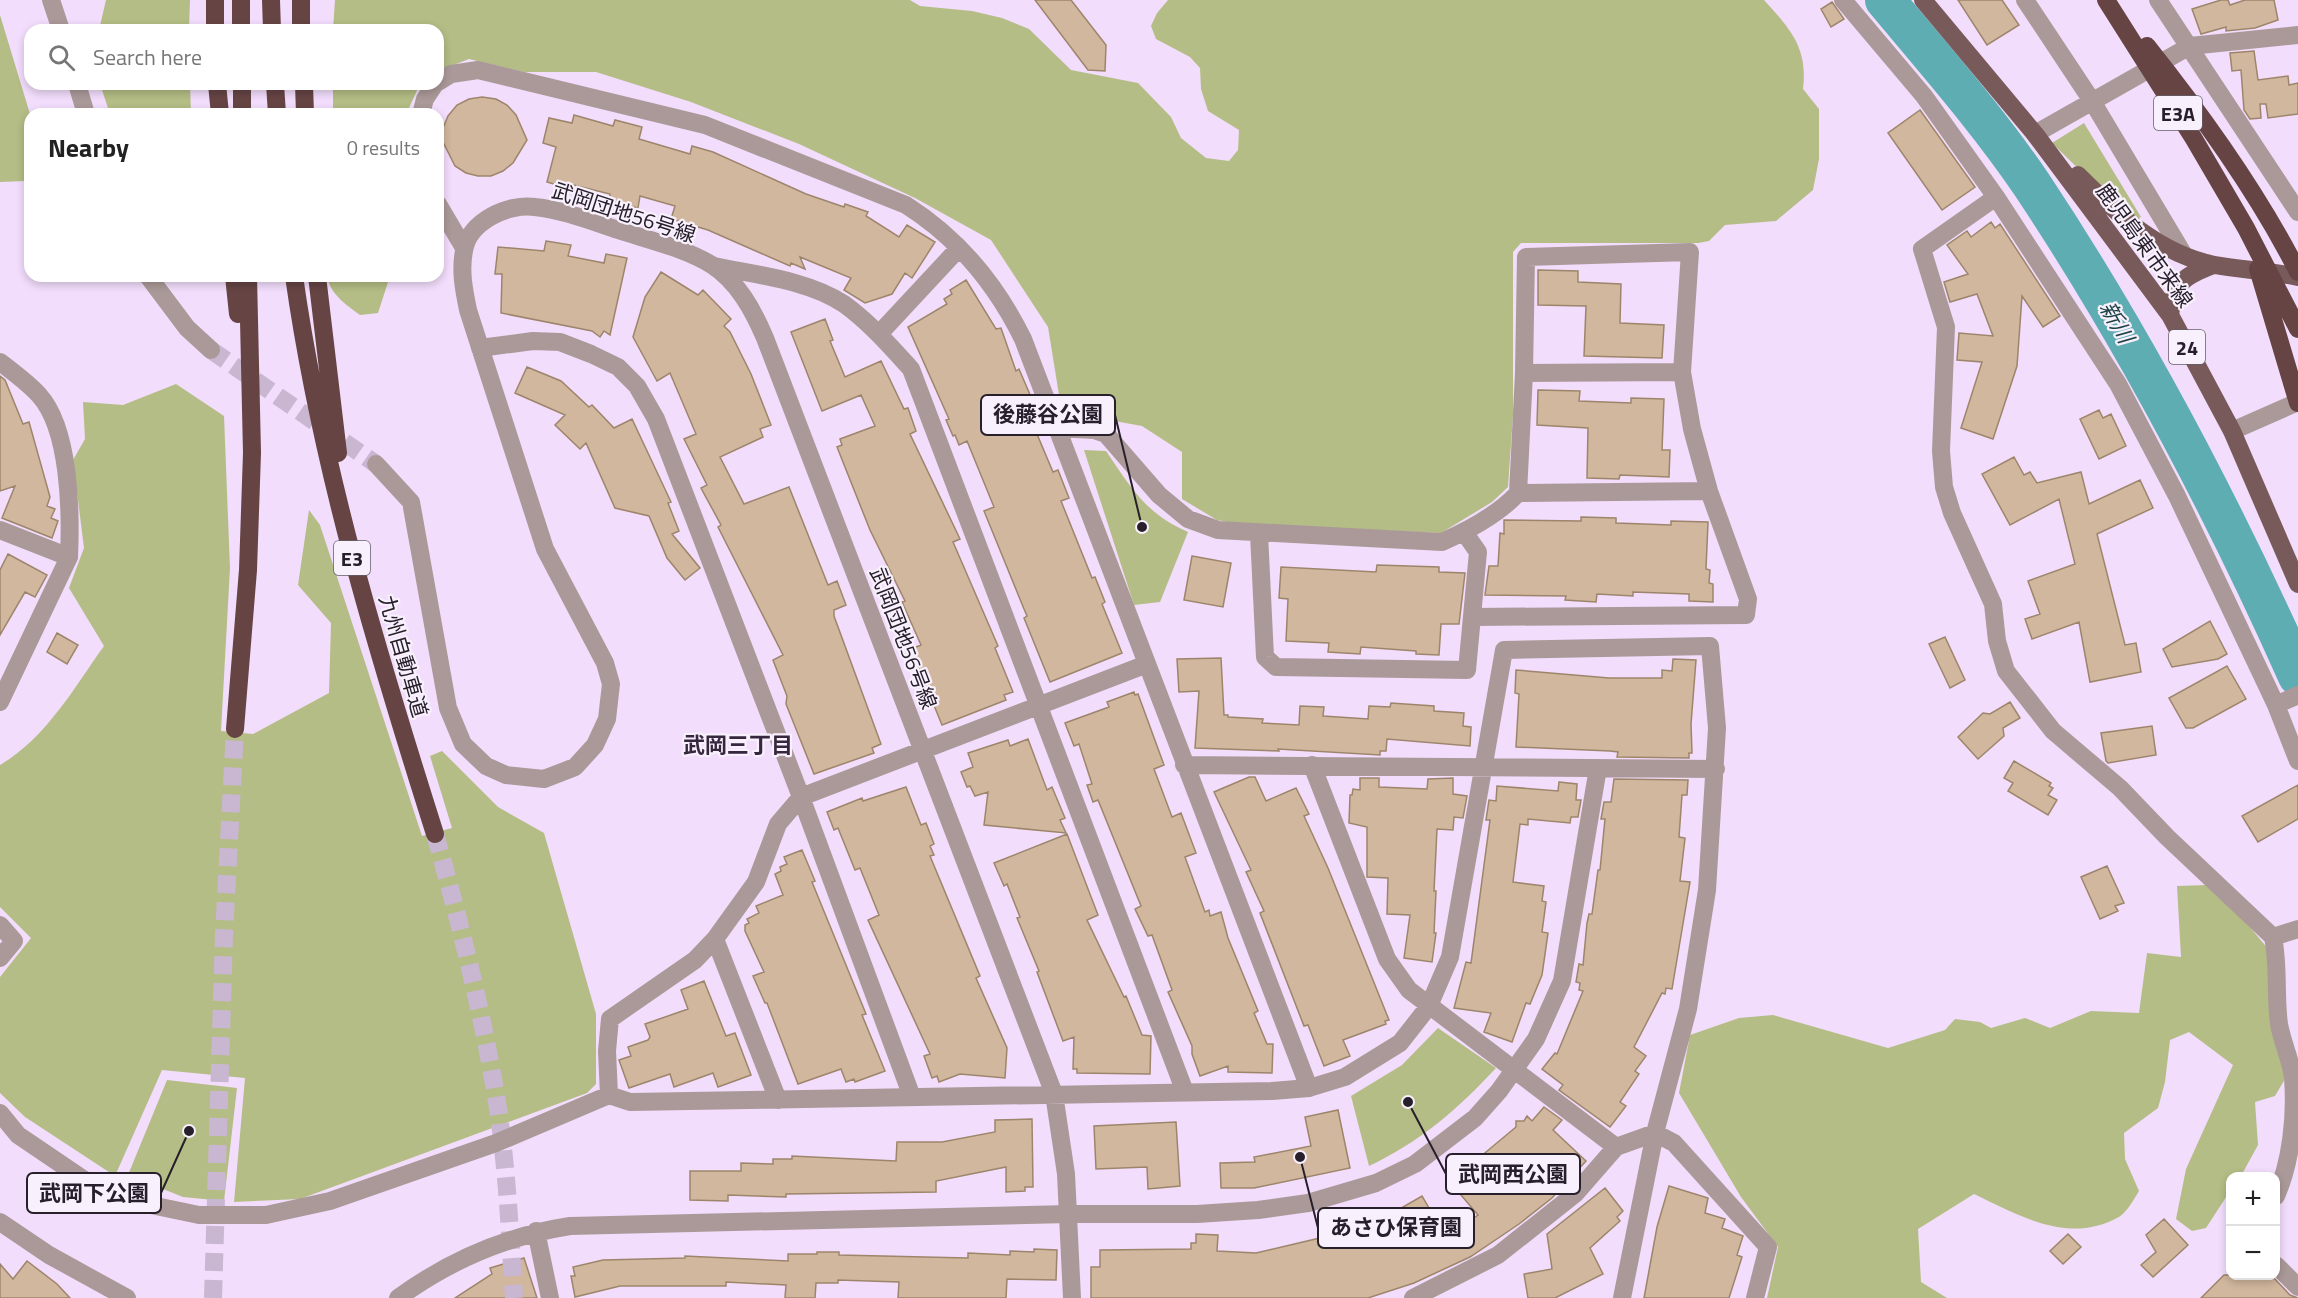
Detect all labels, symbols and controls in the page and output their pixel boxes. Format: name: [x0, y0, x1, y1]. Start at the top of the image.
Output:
search box: [24, 24, 444, 90]
text: Search here: [93, 40, 202, 74]
icon: search: [45, 41, 78, 74]
road number: E3A: [2154, 96, 2202, 130]
text: Nearby: [48, 128, 129, 167]
text: 0 results: [347, 132, 420, 163]
street label: 武岡団地56号線: [548, 174, 700, 250]
street label: 鹿児島東市来線: [2089, 176, 2201, 314]
water label: 新川: [2091, 294, 2144, 351]
road number: 24: [2169, 330, 2205, 364]
callout: 後藤谷公園: [981, 395, 1115, 435]
text: 後藤谷公園: [993, 397, 1103, 431]
road number: E3: [334, 541, 370, 575]
street label: 武岡団地56号線: [862, 562, 946, 714]
street label: 九州自動車道: [371, 591, 437, 721]
district label: 武岡三丁目: [683, 728, 793, 762]
callout: 武岡西公園: [1446, 1154, 1580, 1194]
text: 武岡西公園: [1458, 1157, 1568, 1191]
map controls: [2226, 1172, 2280, 1280]
button: +: [2226, 1172, 2280, 1226]
callout: 武岡下公園: [27, 1173, 161, 1213]
text: 武岡下公園: [39, 1176, 149, 1210]
callout: あさひ保育園: [1318, 1208, 1474, 1248]
text: あさひ保育園: [1330, 1210, 1462, 1244]
button: −: [2226, 1226, 2280, 1280]

